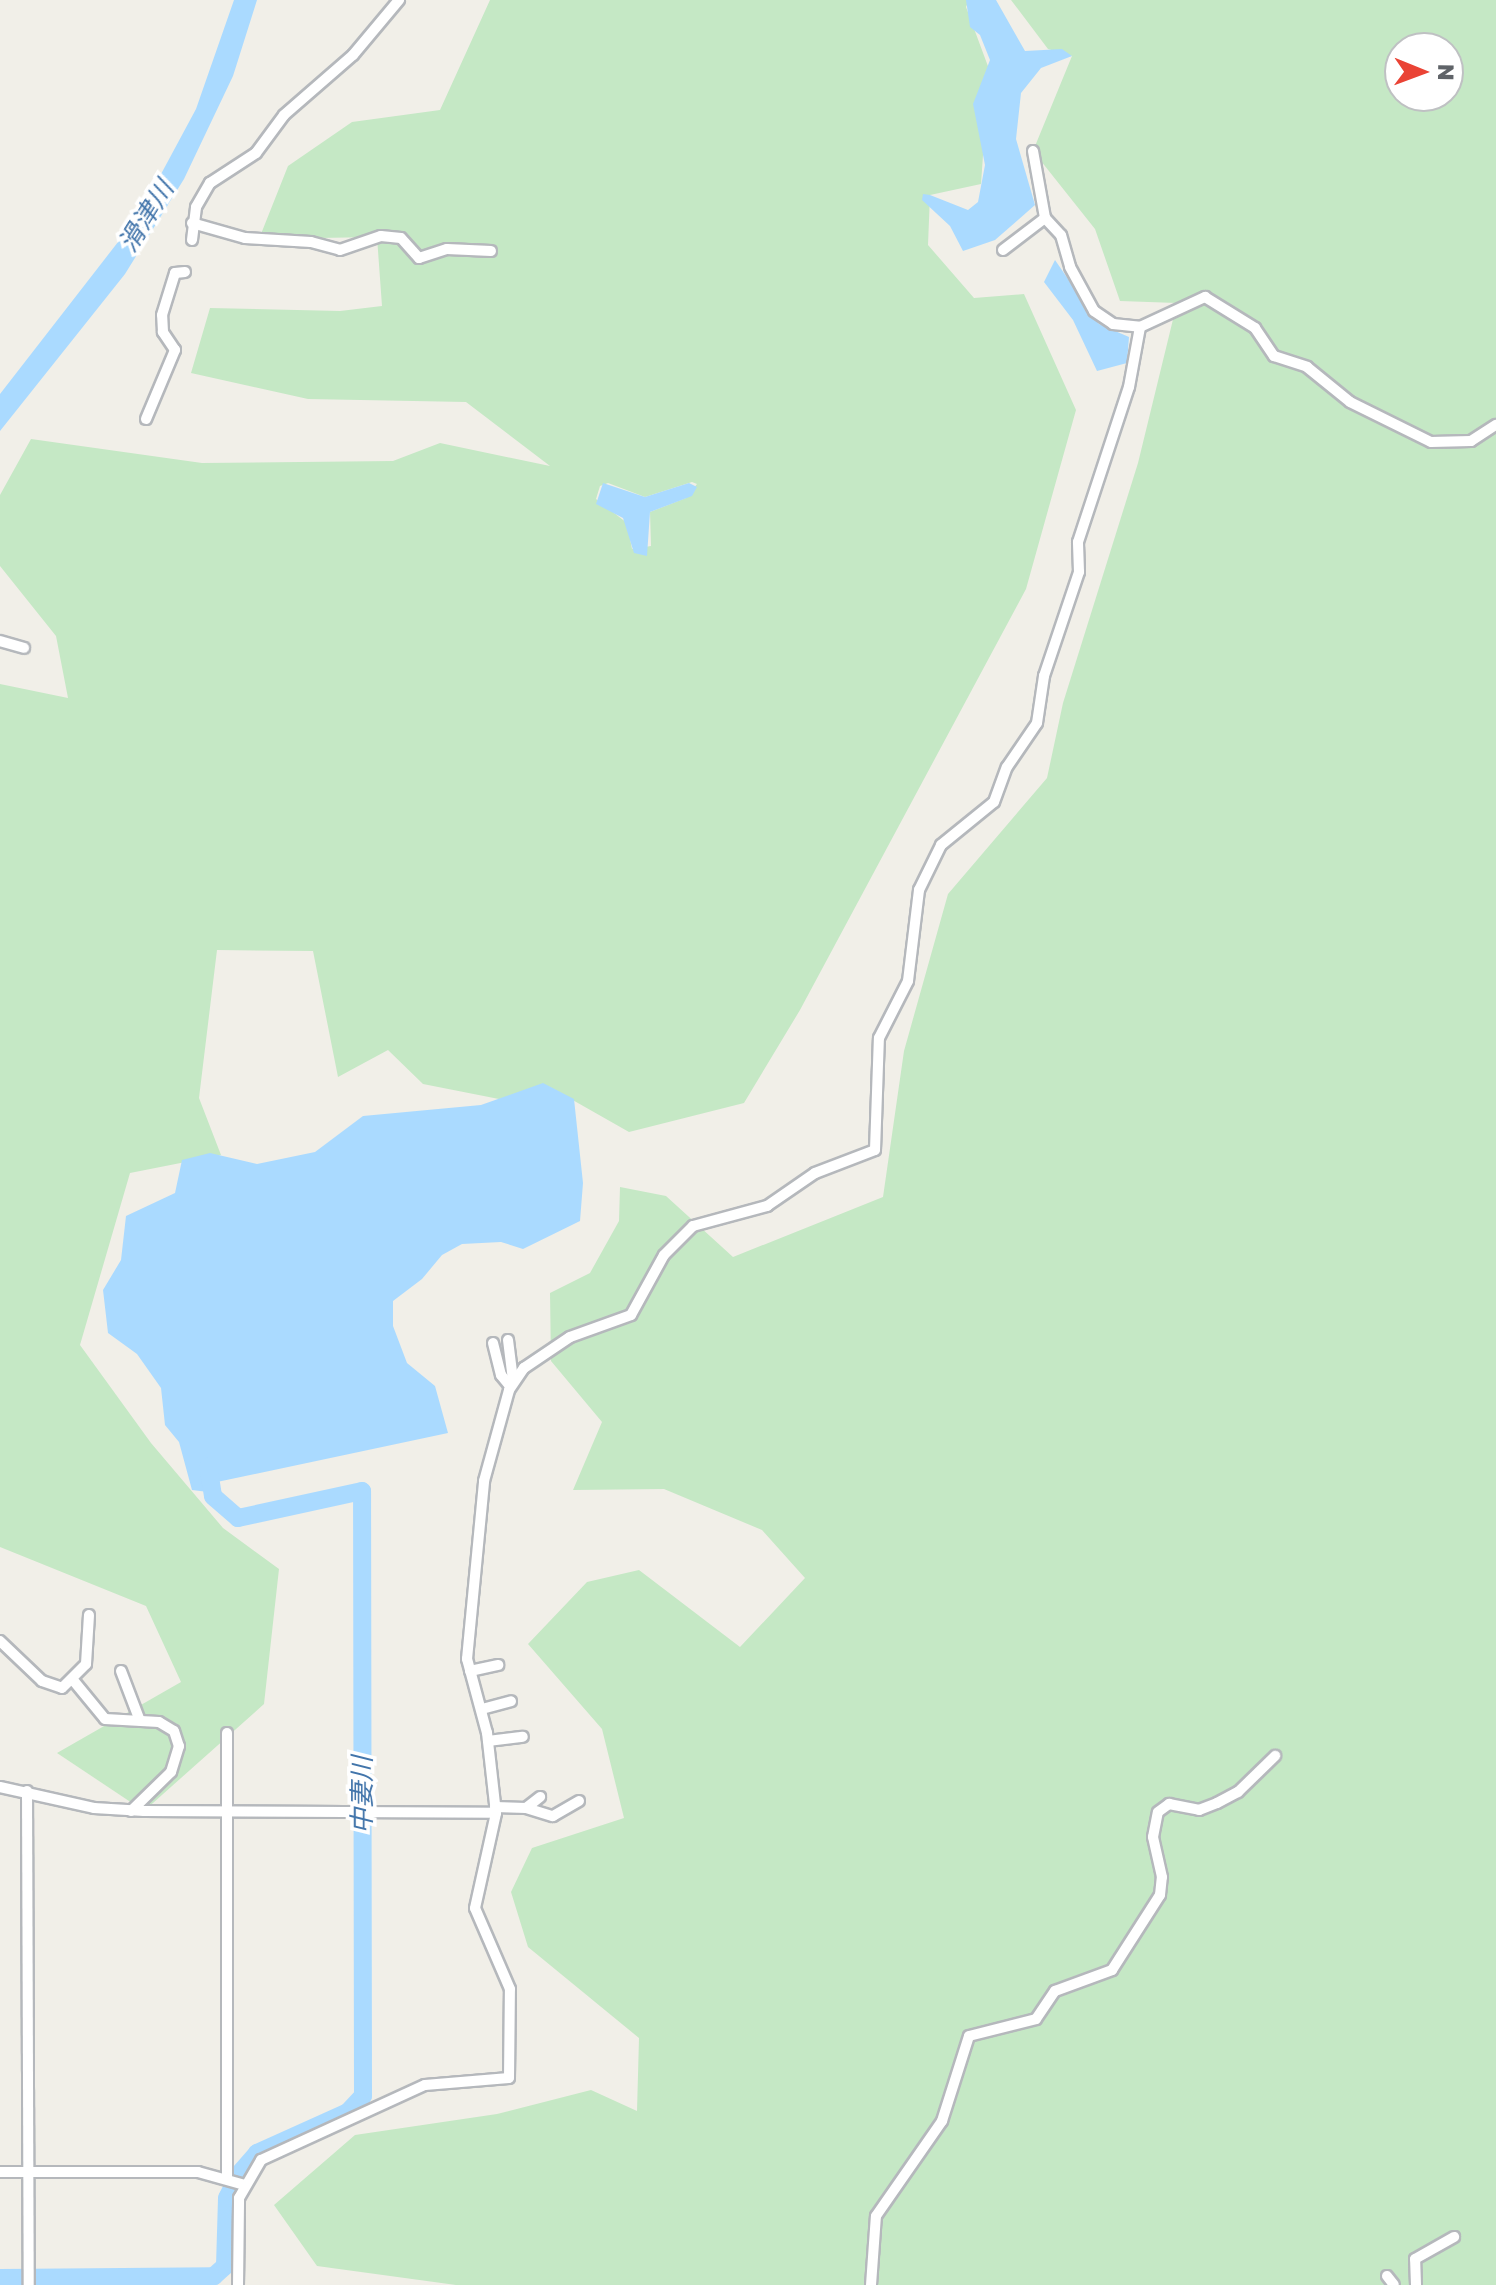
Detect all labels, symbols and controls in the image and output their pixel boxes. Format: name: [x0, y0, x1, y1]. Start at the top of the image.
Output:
north arrow: [1384, 32, 1464, 112]
text: N: [1433, 64, 1460, 81]
water label: 滑津川: [112, 175, 180, 257]
water label: 中妻川: [346, 1756, 378, 1834]

